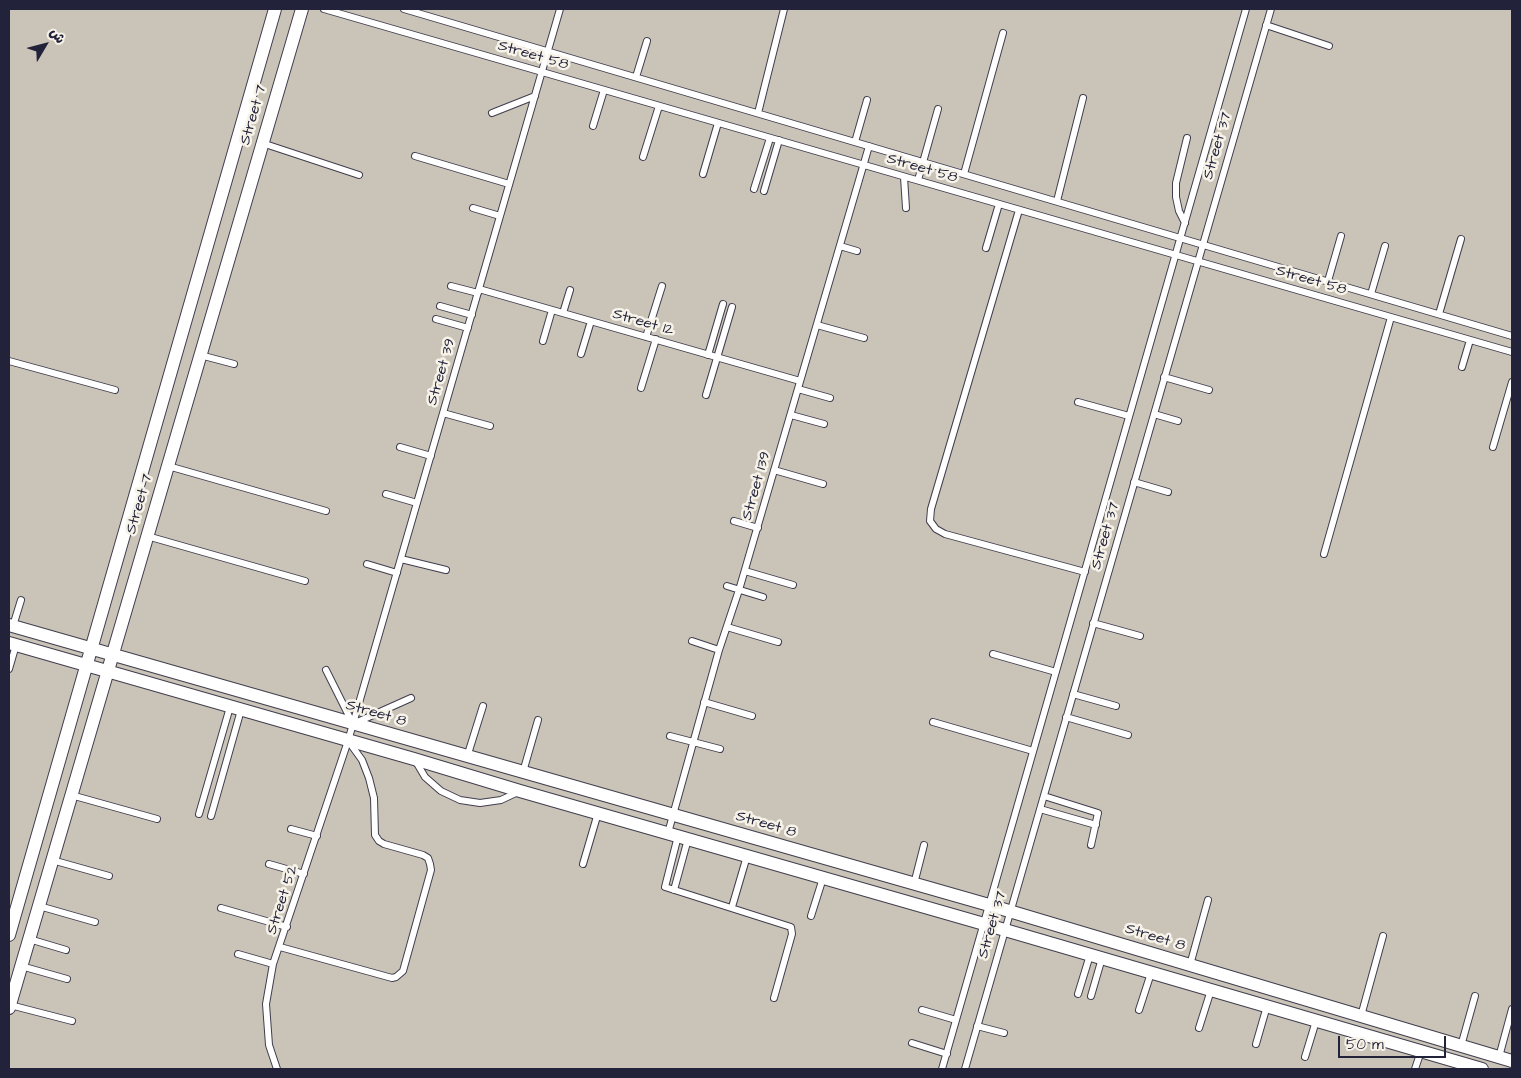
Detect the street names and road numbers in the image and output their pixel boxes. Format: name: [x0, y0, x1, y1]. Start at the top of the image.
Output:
street label: Street 58: [496, 37, 570, 75]
street label: Street 7: [237, 83, 271, 147]
street label: Street 37: [1200, 110, 1236, 182]
street label: Street 58: [885, 150, 959, 188]
street label: Street 58: [1274, 262, 1348, 300]
street label: Street 12: [610, 306, 676, 340]
street label: Street 39: [424, 337, 460, 407]
street label: Street 139: [739, 450, 775, 522]
street label: Street 7: [123, 472, 157, 536]
street label: Street 37: [1088, 500, 1124, 572]
street label: Street 8: [344, 697, 408, 731]
street label: Street 8: [734, 808, 798, 842]
street label: Street 52: [263, 863, 303, 937]
street label: Street 37: [975, 889, 1011, 961]
street label: Street 8: [1123, 920, 1187, 956]

